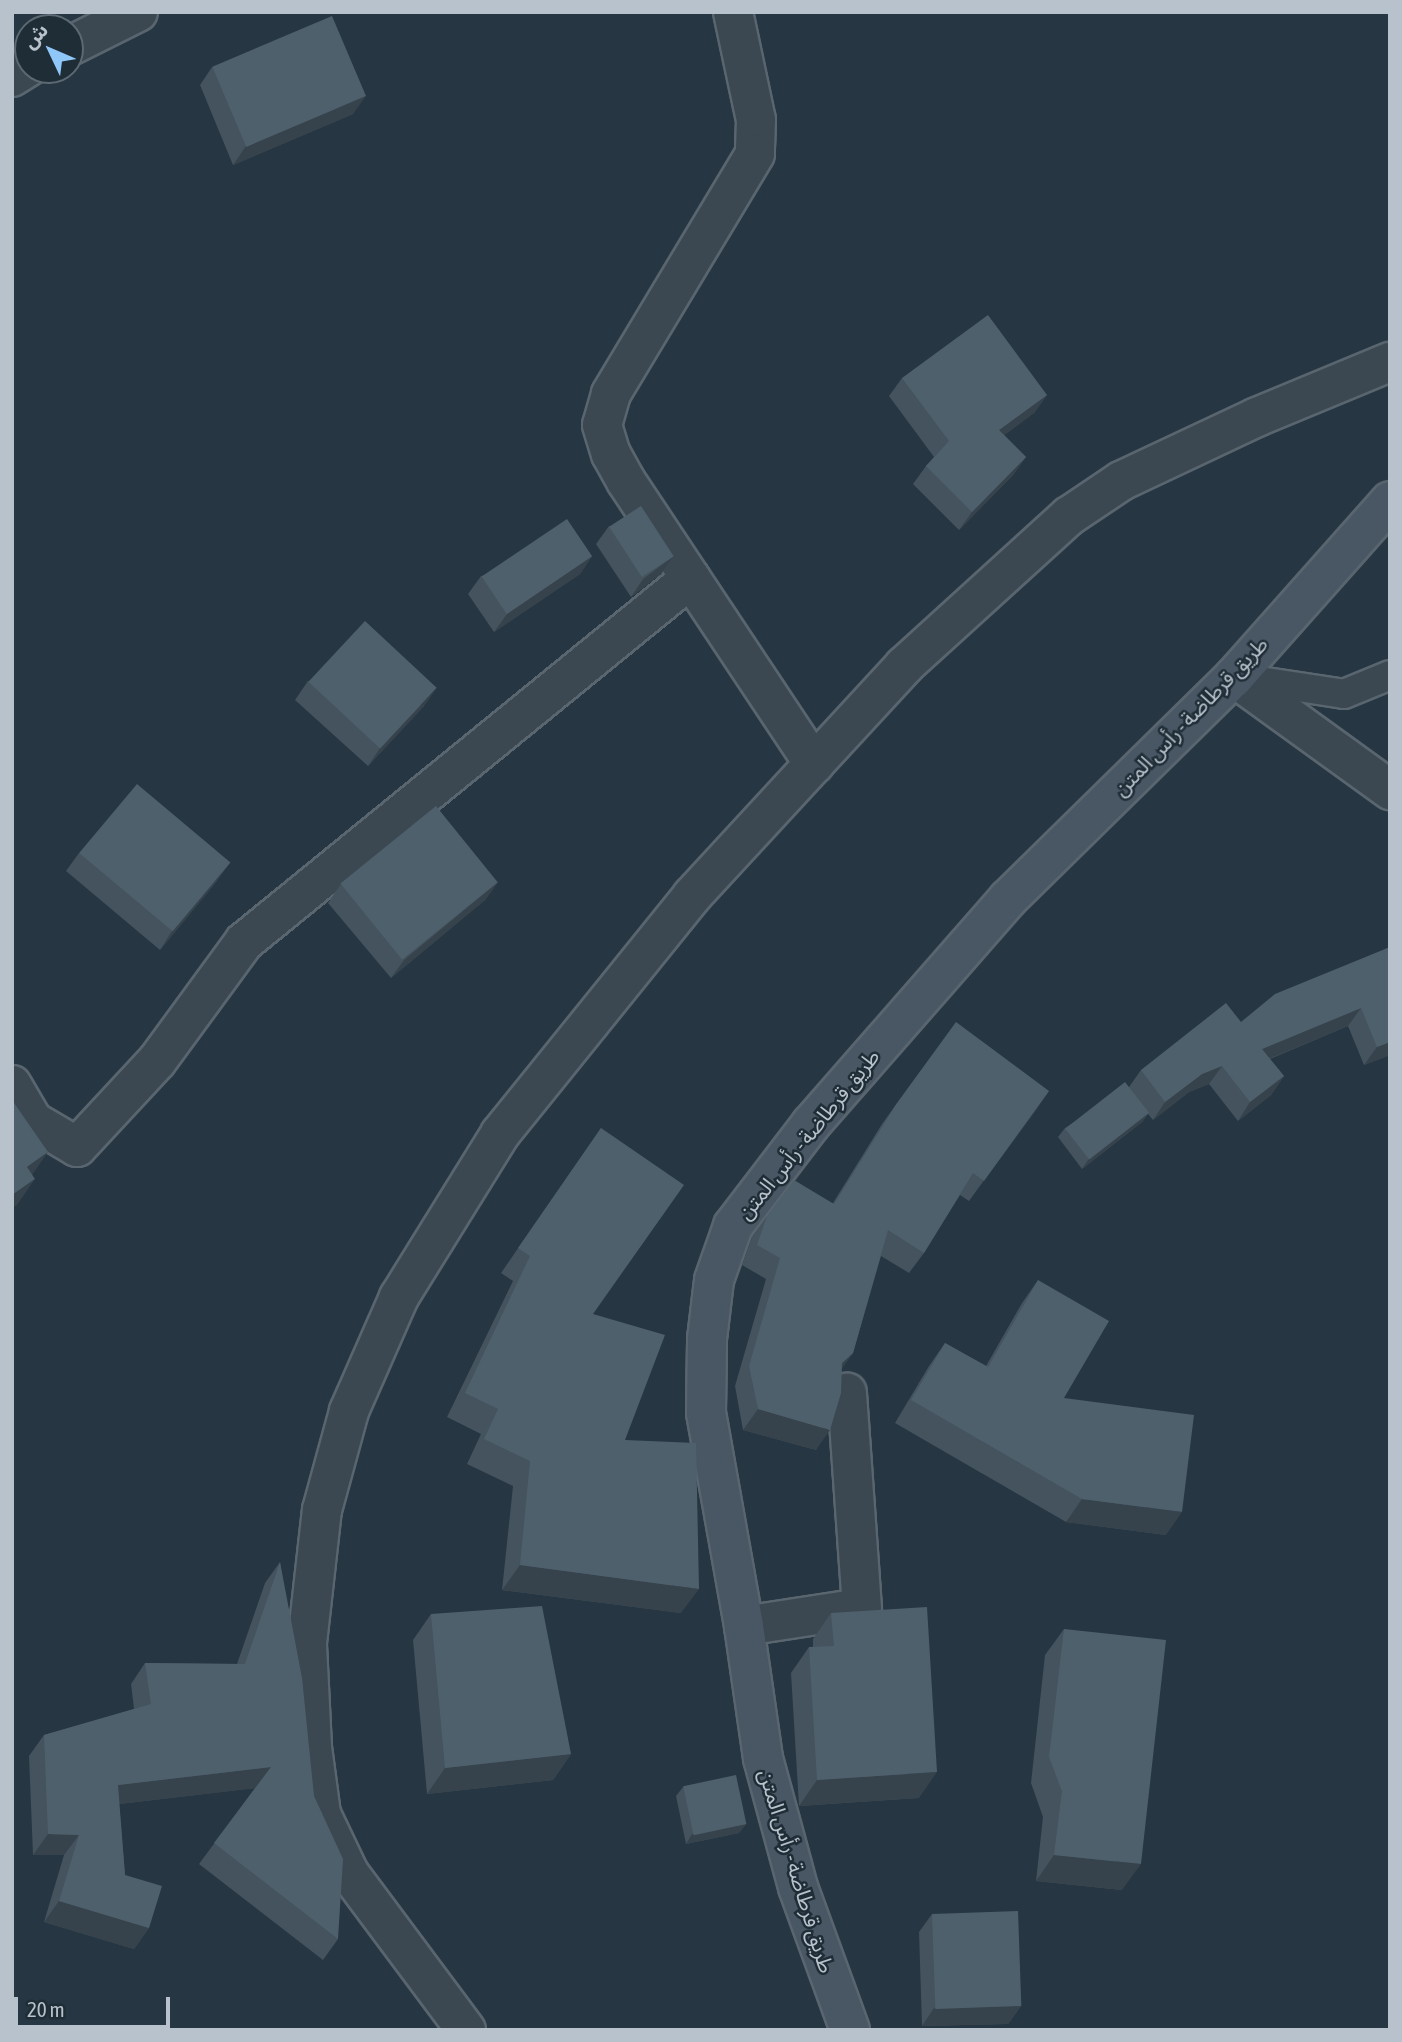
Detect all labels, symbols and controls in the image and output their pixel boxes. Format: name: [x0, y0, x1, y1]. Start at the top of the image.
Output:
north arrow: [14, 14, 84, 84]
text: ش: [18, 19, 52, 53]
street label: طريق قرطاضة - رأس المتن: [1107, 631, 1273, 801]
street label: طريق قرطاضة - رأس المتن: [732, 1044, 884, 1224]
street label: طريق قرطاضة - رأس المتن: [754, 1766, 840, 1976]
scale bar: [18, 1982, 173, 2026]
text: 20 m: [27, 1997, 65, 2021]

